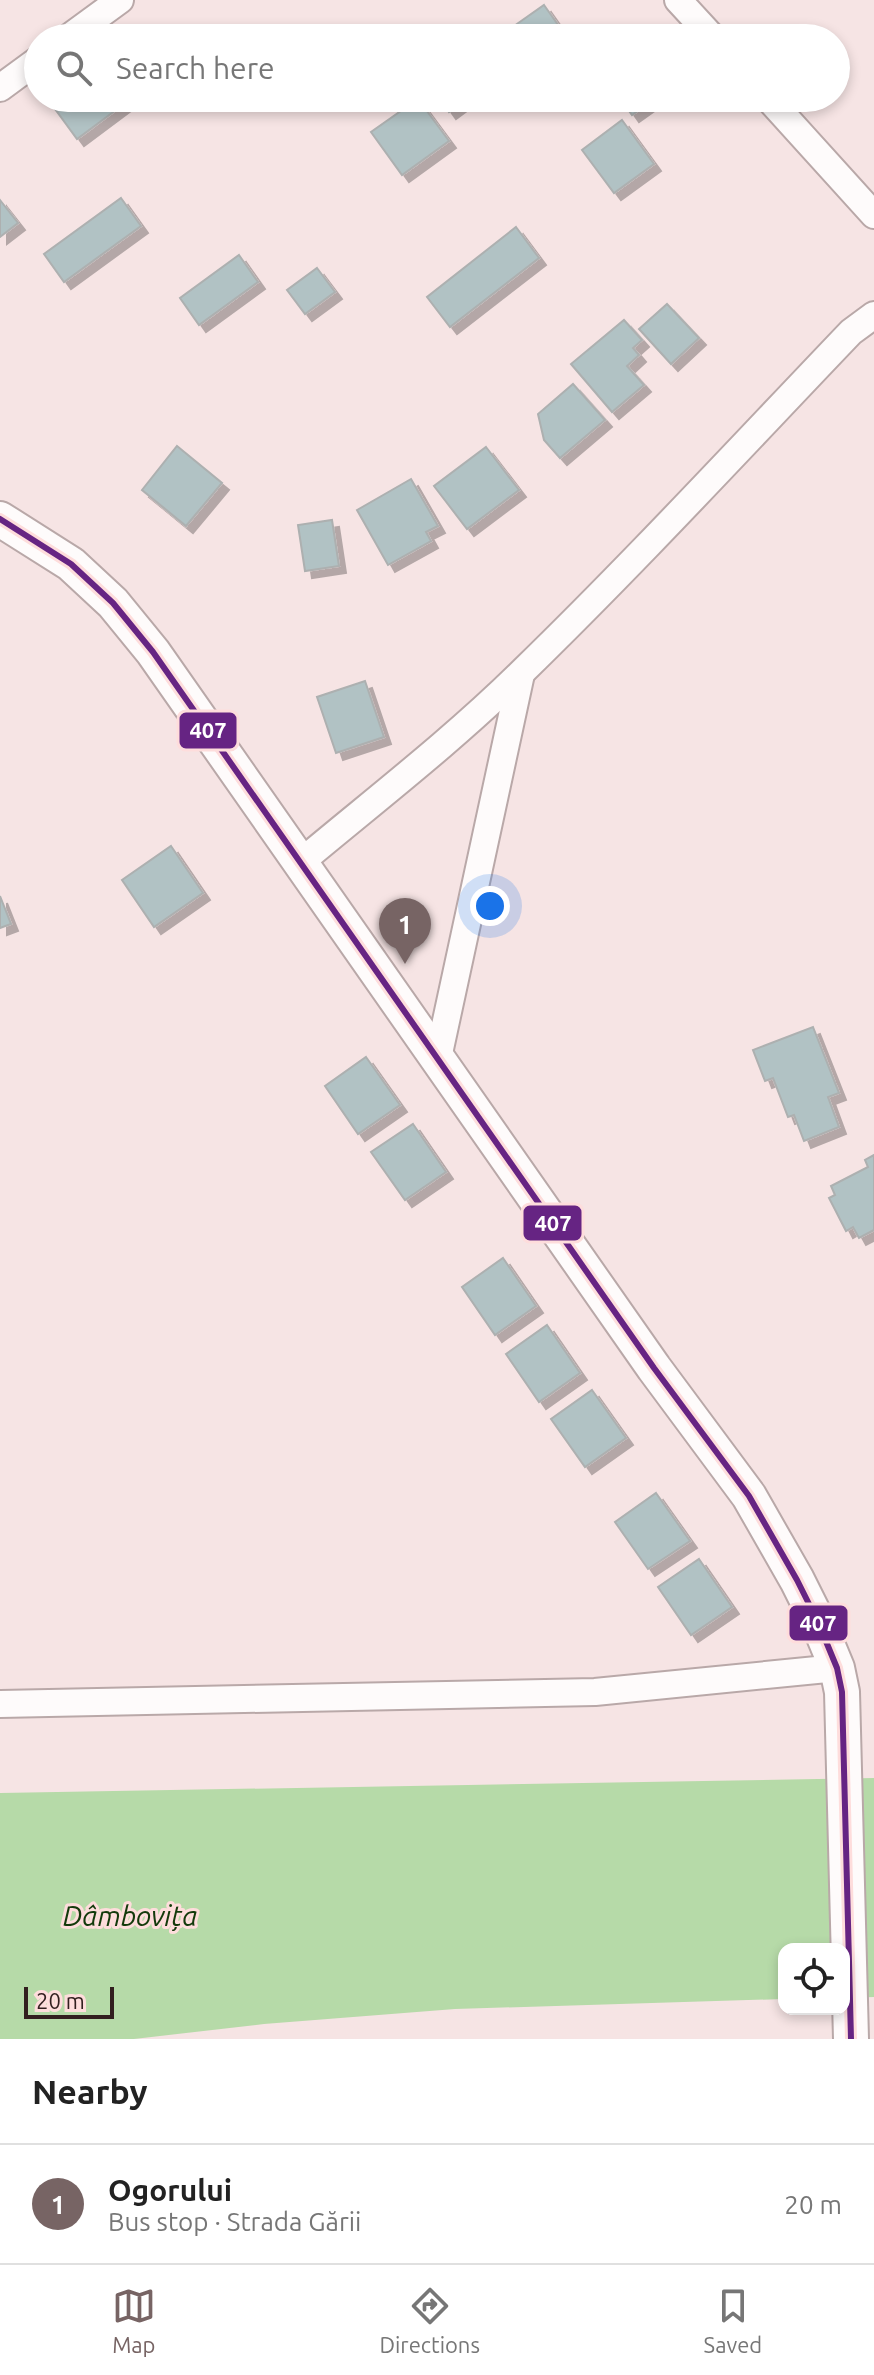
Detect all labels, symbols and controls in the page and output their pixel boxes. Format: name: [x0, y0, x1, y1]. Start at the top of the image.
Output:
search box: [24, 24, 850, 112]
icon: search: [52, 46, 96, 90]
text: Search here: [116, 51, 275, 85]
line badge: 407: [178, 711, 238, 750]
text: 407: [189, 717, 227, 742]
your location: [470, 886, 510, 926]
pin: 1: [379, 898, 431, 964]
line badge: 407: [522, 1204, 583, 1242]
text: 407: [534, 1210, 572, 1235]
line badge: 407: [788, 1604, 849, 1642]
text: 407: [799, 1610, 837, 1635]
water label: Dâmbovița: [63, 1900, 197, 1931]
map controls: [778, 1943, 850, 2015]
button: locate: [778, 1943, 850, 2015]
scale bar: [24, 1983, 114, 2019]
text: 20 m: [36, 1988, 85, 2013]
text: Nearby: [32, 2072, 147, 2110]
text: Ogorului: [108, 2173, 232, 2207]
text: 1: [51, 2190, 65, 2219]
text: 20 m: [784, 2190, 842, 2219]
text: Bus stop · Strada Gării: [108, 2207, 361, 2236]
tab: Map: [112, 2284, 156, 2357]
tab: Directions: [379, 2284, 480, 2357]
tab: Saved: [704, 2284, 762, 2357]

